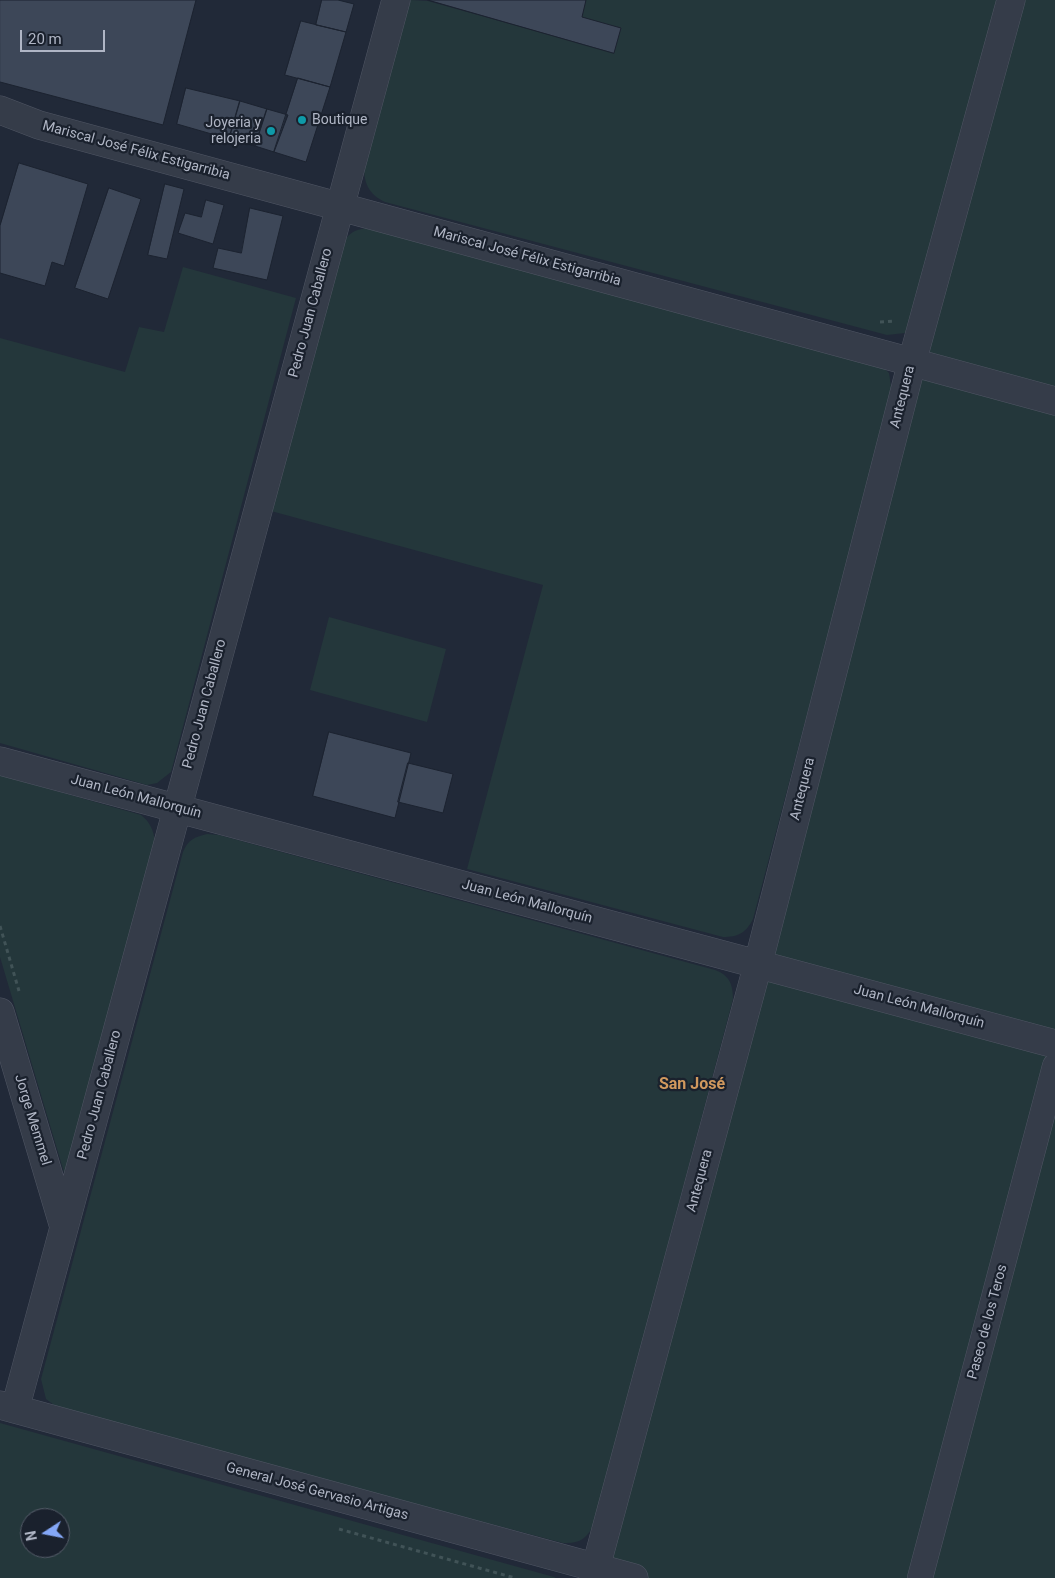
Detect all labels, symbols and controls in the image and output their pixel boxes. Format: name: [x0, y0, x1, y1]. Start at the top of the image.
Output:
scale bar: [22, 20, 108, 52]
text: 20 m: [28, 30, 62, 48]
place label: Boutique: [312, 112, 368, 128]
marker: Boutique: [296, 114, 308, 126]
place label: Joyeria y relojeria: [206, 115, 261, 148]
street label: Mariscal José Félix Estigarribia: [40, 118, 232, 184]
marker: Joyeria y relojeria: [265, 125, 277, 137]
street label: Mariscal José Félix Estigarribia: [431, 224, 623, 290]
street label: Pedro Juan Caballero: [286, 246, 336, 380]
street label: Antequera: [887, 364, 919, 430]
street label: Pedro Juan Caballero: [180, 637, 230, 771]
street label: Antequera: [787, 756, 819, 822]
street label: Juan León Mallorquín: [69, 771, 203, 823]
street label: Juan León Mallorquín: [460, 876, 594, 928]
street label: Juan León Mallorquín: [852, 981, 986, 1033]
street label: Pedro Juan Caballero: [75, 1028, 125, 1162]
street label: Jorge Memmel: [10, 1073, 54, 1167]
district label: San José: [659, 1075, 725, 1095]
street label: Antequera: [684, 1148, 716, 1214]
street label: Paseo de los Teros: [965, 1263, 1011, 1381]
street label: General José Gervasio Artigas: [224, 1460, 410, 1524]
north arrow: [20, 1508, 70, 1558]
text: N: [22, 1529, 40, 1542]

